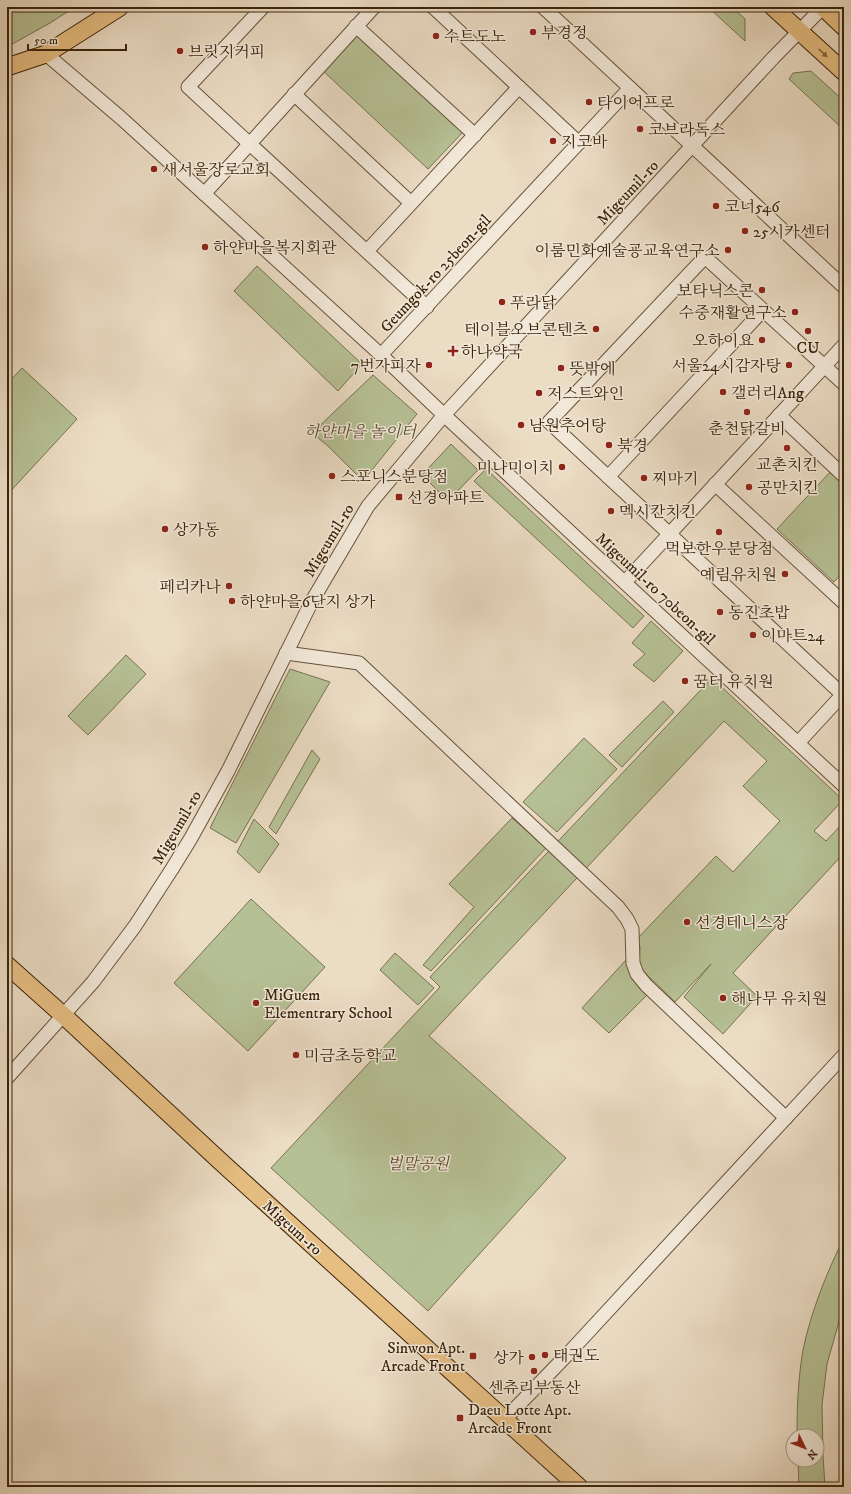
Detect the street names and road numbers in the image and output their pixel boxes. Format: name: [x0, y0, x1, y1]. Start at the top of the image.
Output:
street label: Migeumil-ro: [592, 156, 663, 230]
street label: Geumgok-ro 25beon-gil: [376, 210, 496, 337]
street label: Migeumil-ro: [299, 500, 359, 581]
street label: Migeumil-ro 70beon-gil: [591, 528, 719, 649]
street label: Migeumil-ro: [148, 787, 206, 868]
street label: Migeum-ro: [258, 1196, 326, 1260]

